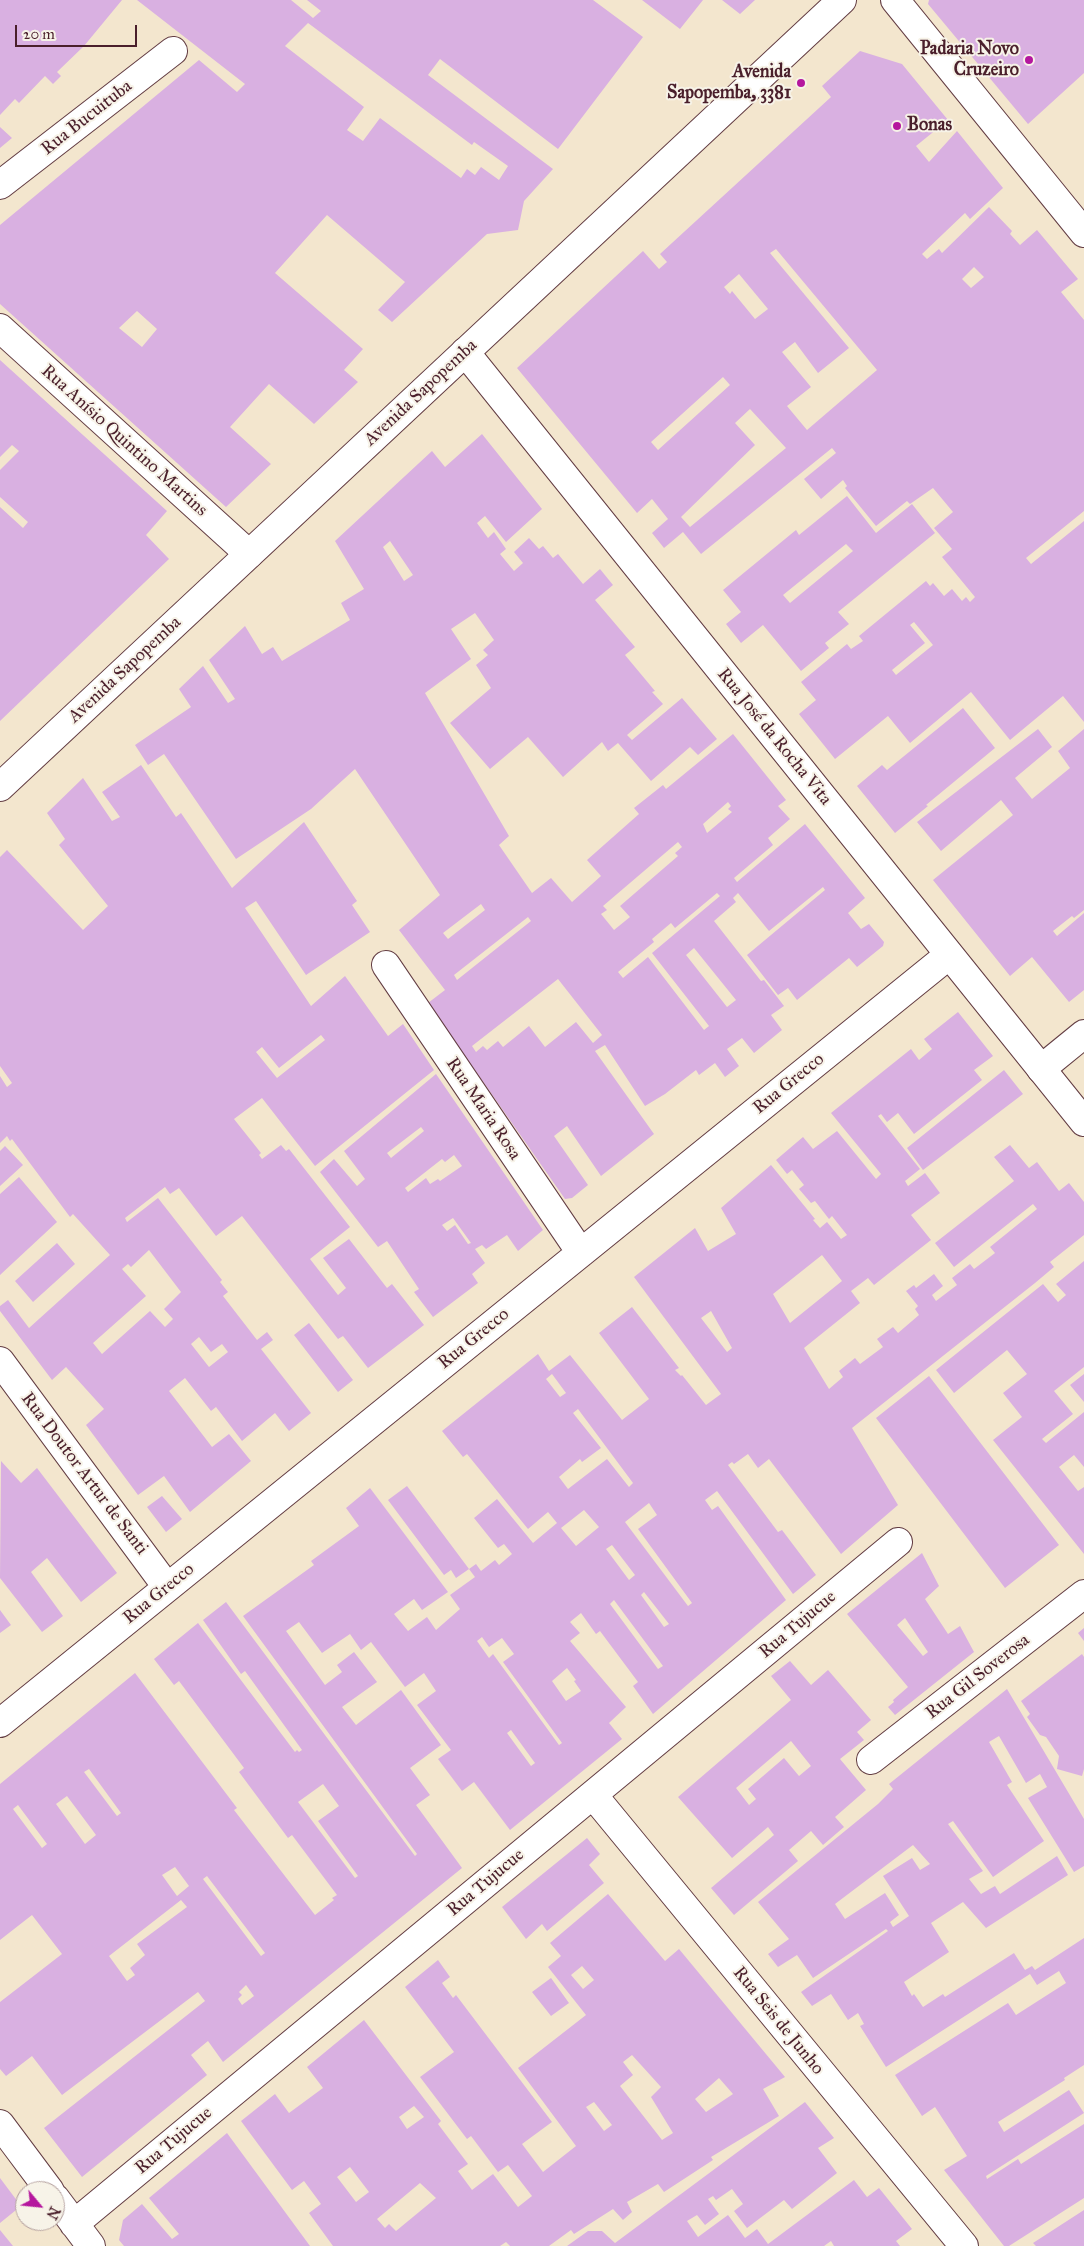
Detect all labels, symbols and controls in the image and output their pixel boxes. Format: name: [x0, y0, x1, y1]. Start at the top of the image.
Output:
scale bar: [18, 15, 140, 47]
text: 20 m: [23, 25, 55, 43]
place label: Padaria Novo Cruzeiro: [920, 39, 1019, 82]
marker: Padaria Novo Cruzeiro: [1023, 54, 1035, 66]
place label: Avenida Sapopemba, 3381: [667, 62, 791, 104]
street label: Rua Bucuituba: [37, 76, 137, 160]
marker: Avenida Sapopemba, 3381: [795, 77, 807, 89]
place label: Bonas: [907, 115, 952, 137]
marker: Bonas: [891, 120, 903, 132]
street label: Avenida Sapopemba: [360, 335, 482, 451]
street label: Rua Anísio Quintino Martins: [36, 361, 212, 521]
street label: Avenida Sapopemba: [64, 612, 186, 728]
street label: Rua José da Rocha Vita: [712, 664, 836, 810]
street label: Rua Grecco: [749, 1049, 829, 1119]
street label: Rua Maria Rosa: [441, 1054, 525, 1164]
street label: Rua Grecco: [434, 1304, 514, 1374]
street label: Rua Doutor Artur de Santi: [16, 1389, 152, 1559]
street label: Rua Grecco: [119, 1559, 199, 1629]
street label: Rua Tujucue: [755, 1587, 841, 1663]
street label: Rua Gil Soverosa: [922, 1630, 1034, 1724]
street label: Rua Tujucue: [443, 1845, 529, 1921]
street label: Rua Seis de Junho: [728, 1963, 828, 2079]
street label: Rua Tujucue: [131, 2103, 217, 2179]
north arrow: [15, 2181, 65, 2231]
text: N: [43, 2204, 63, 2222]

